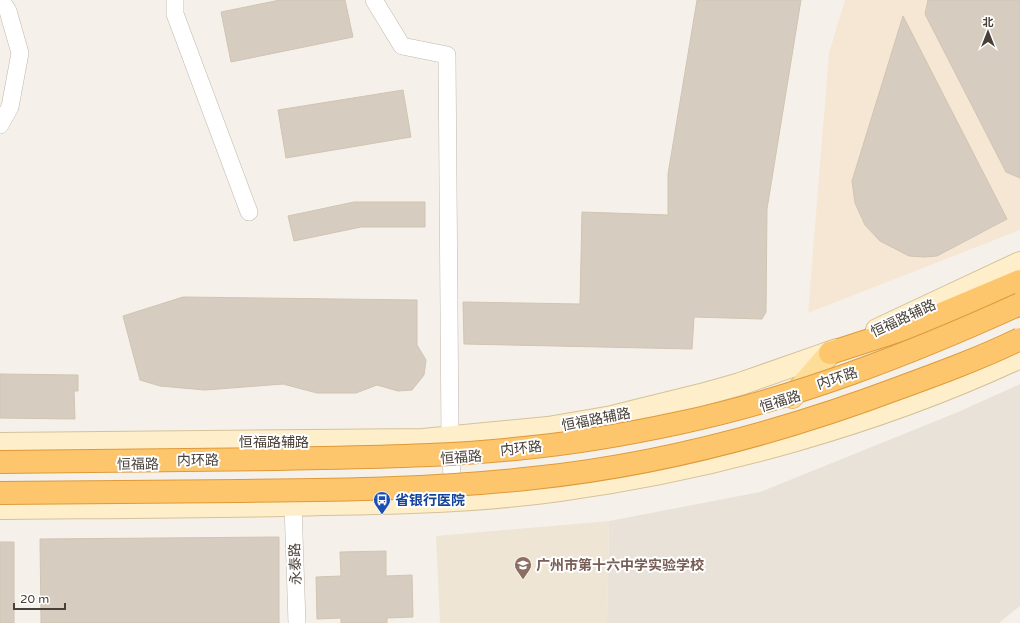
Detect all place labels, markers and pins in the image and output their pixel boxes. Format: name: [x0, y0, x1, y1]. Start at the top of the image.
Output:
bus stop icon: 省银行医院: [372, 490, 392, 515]
place label: 省银行医院: [395, 492, 465, 509]
school or university icon: 广州市第十六中学实验学校: [513, 555, 533, 580]
place label: 广州市第十六中学实验学校: [536, 557, 704, 574]

